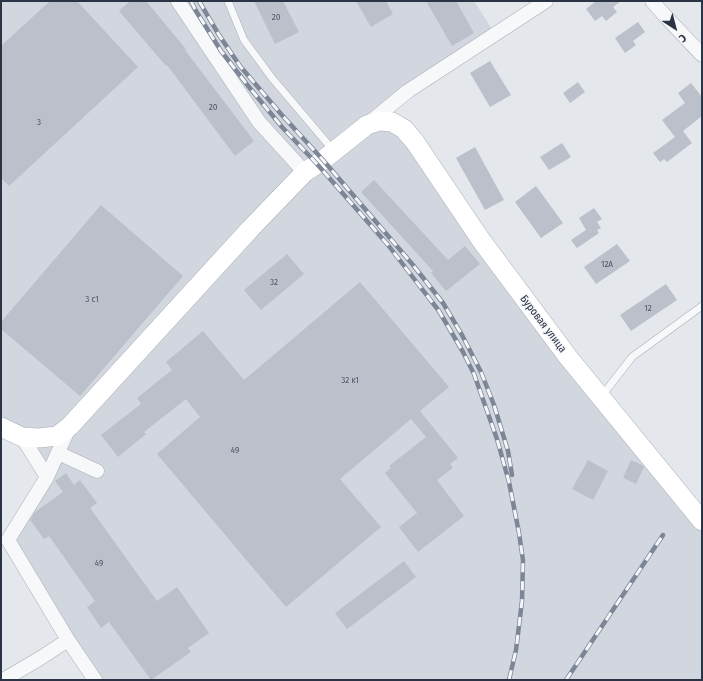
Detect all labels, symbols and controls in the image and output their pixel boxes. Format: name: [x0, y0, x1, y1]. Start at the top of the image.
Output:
north arrow: [655, 8, 695, 48]
house number: 20: [272, 12, 280, 22]
text: С: [676, 31, 689, 45]
house number: 20: [209, 102, 217, 112]
house number: 3: [37, 117, 41, 127]
house number: 12А: [601, 259, 613, 269]
house number: 32: [270, 277, 278, 287]
street label: Буровая улица: [517, 293, 569, 355]
house number: 3 с1: [85, 294, 99, 304]
house number: 12: [644, 303, 652, 313]
house number: 32 к1: [341, 375, 359, 385]
house number: 49: [231, 445, 239, 455]
house number: 49: [95, 558, 103, 568]

